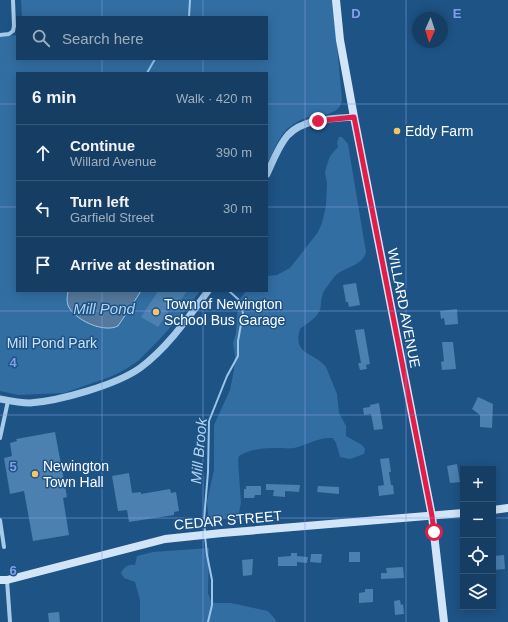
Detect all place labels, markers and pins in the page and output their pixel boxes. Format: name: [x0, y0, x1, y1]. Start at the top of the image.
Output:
place label: Eddy Farm: [405, 123, 473, 139]
marker: Eddy Farm: [392, 126, 402, 136]
place label: Town of Newington School Bus Garage: [164, 296, 286, 328]
marker: Town of Newington School Bus Garage: [151, 307, 161, 317]
place label: Newington Town Hall: [43, 458, 109, 490]
marker: Newington Town Hall: [30, 469, 40, 479]

